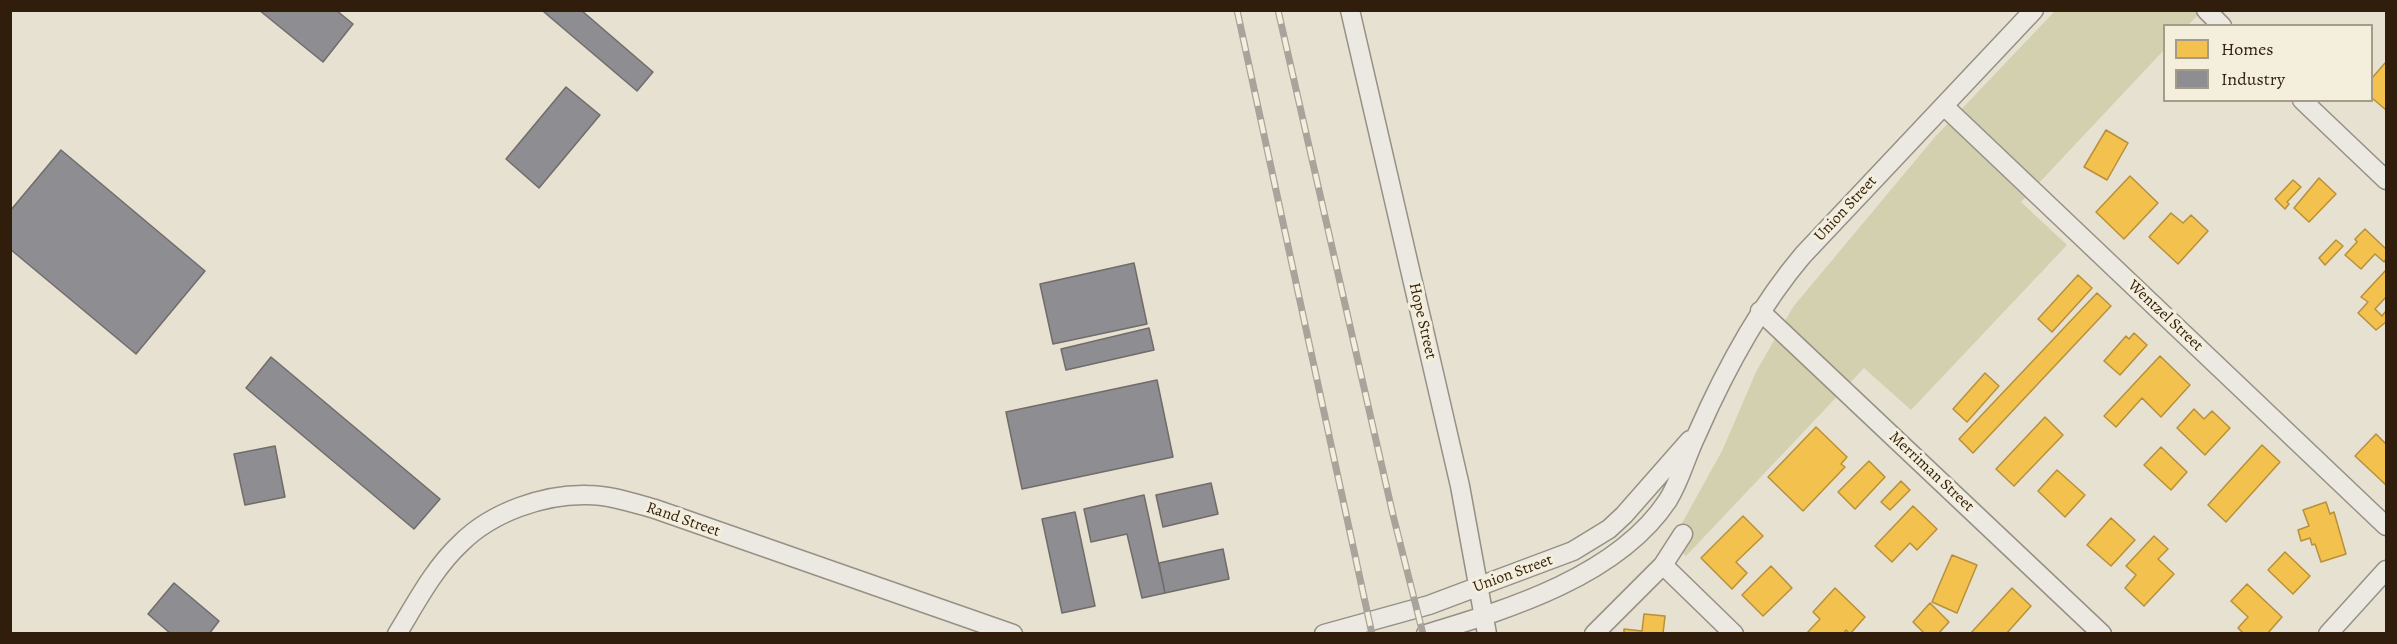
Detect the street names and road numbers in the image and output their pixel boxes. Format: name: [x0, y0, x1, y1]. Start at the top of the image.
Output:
street label: Union Street: [1811, 172, 1881, 246]
street label: Wentzel Street: [2123, 276, 2207, 356]
street label: Hope Street: [1404, 281, 1440, 361]
street label: Merriman Street: [1885, 428, 1977, 516]
street label: Rand Street: [644, 498, 722, 542]
street label: Union Street: [1471, 551, 1555, 597]

